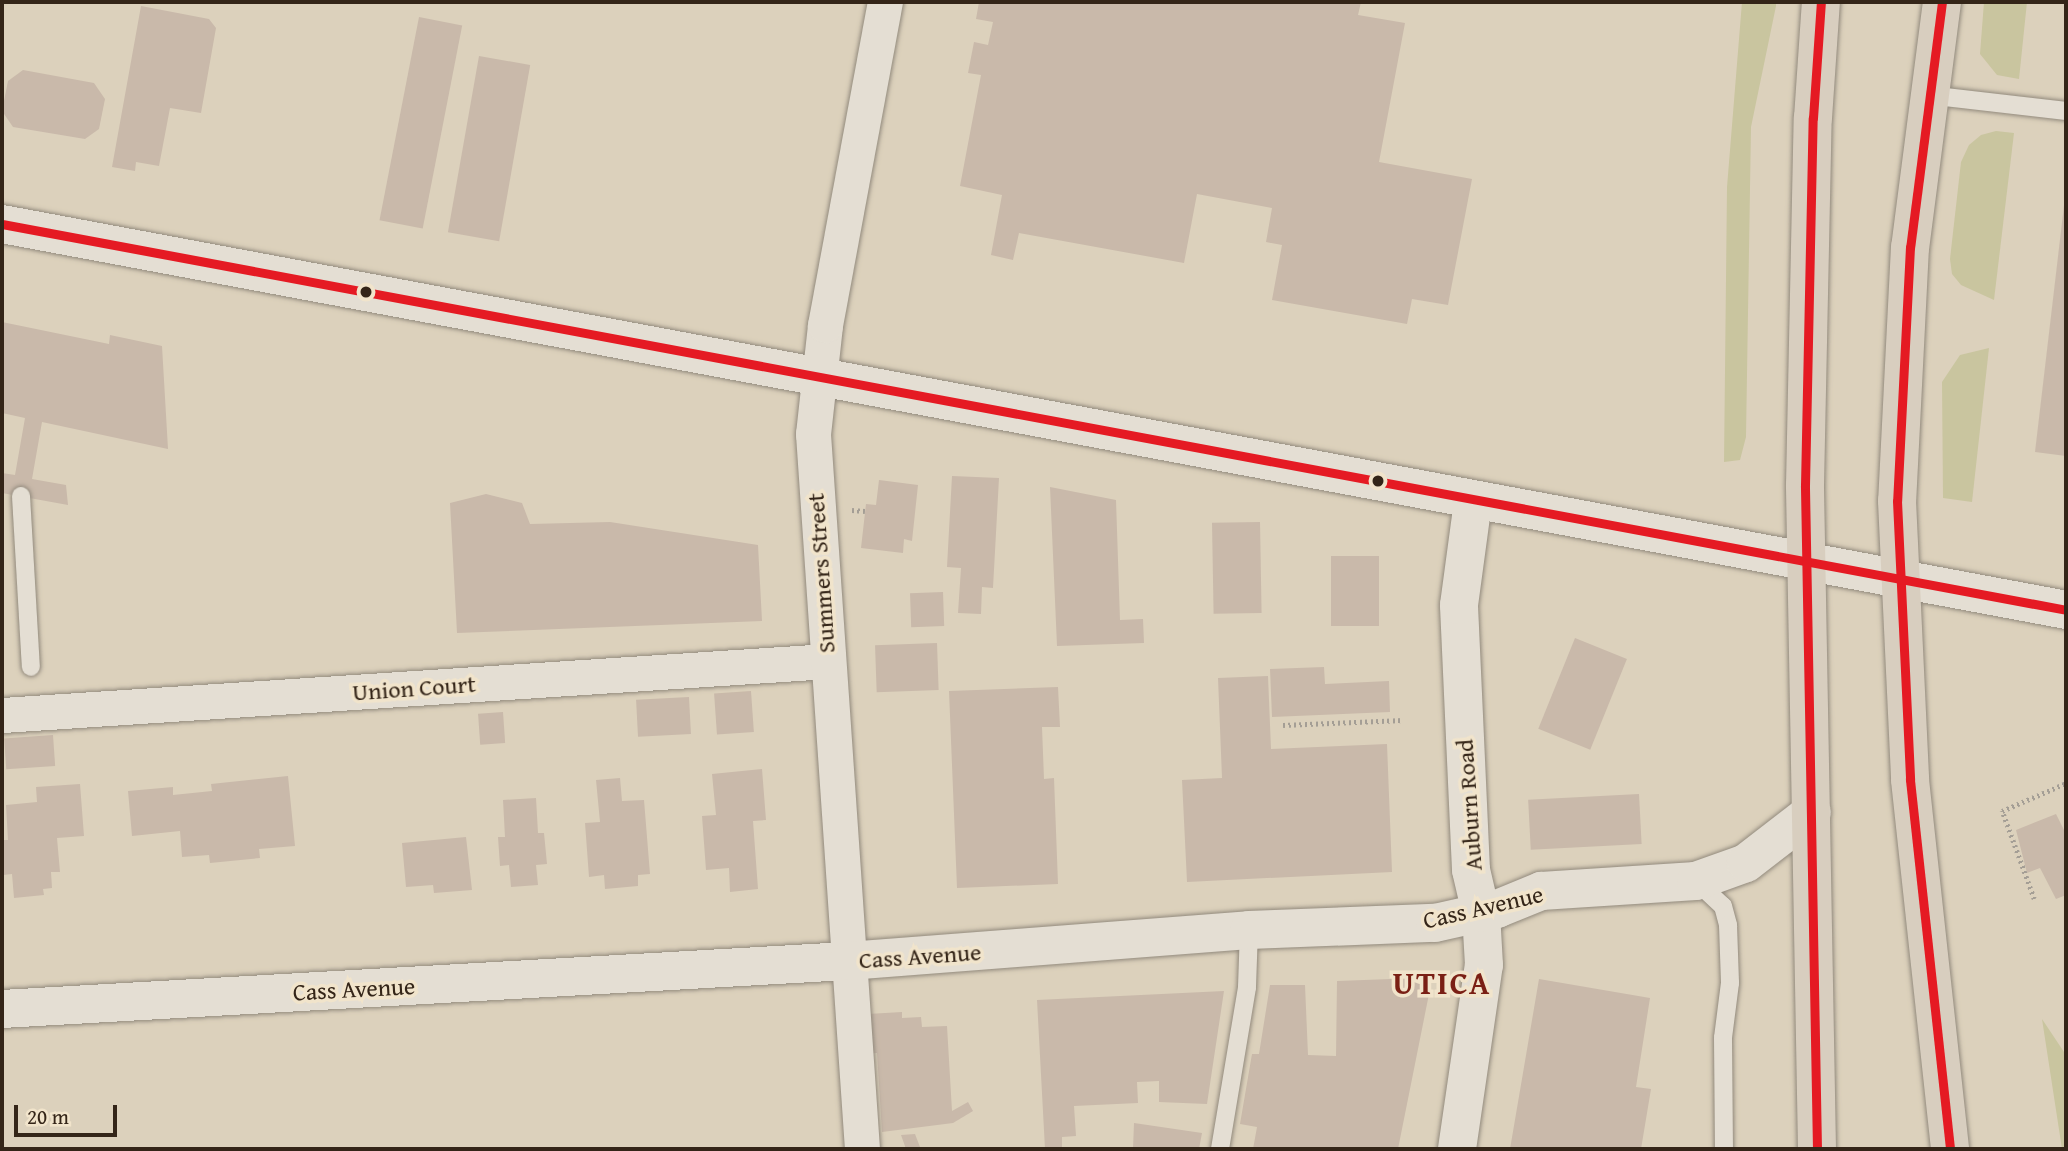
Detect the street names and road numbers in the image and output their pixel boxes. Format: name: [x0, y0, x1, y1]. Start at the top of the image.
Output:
street label: Summers Street: [801, 492, 841, 654]
street label: Union Court: [351, 669, 477, 707]
street label: Auburn Road: [1450, 738, 1488, 872]
street label: Cass Avenue: [1420, 879, 1546, 935]
street label: Cass Avenue: [858, 937, 982, 975]
street label: Cass Avenue: [292, 971, 416, 1007]

